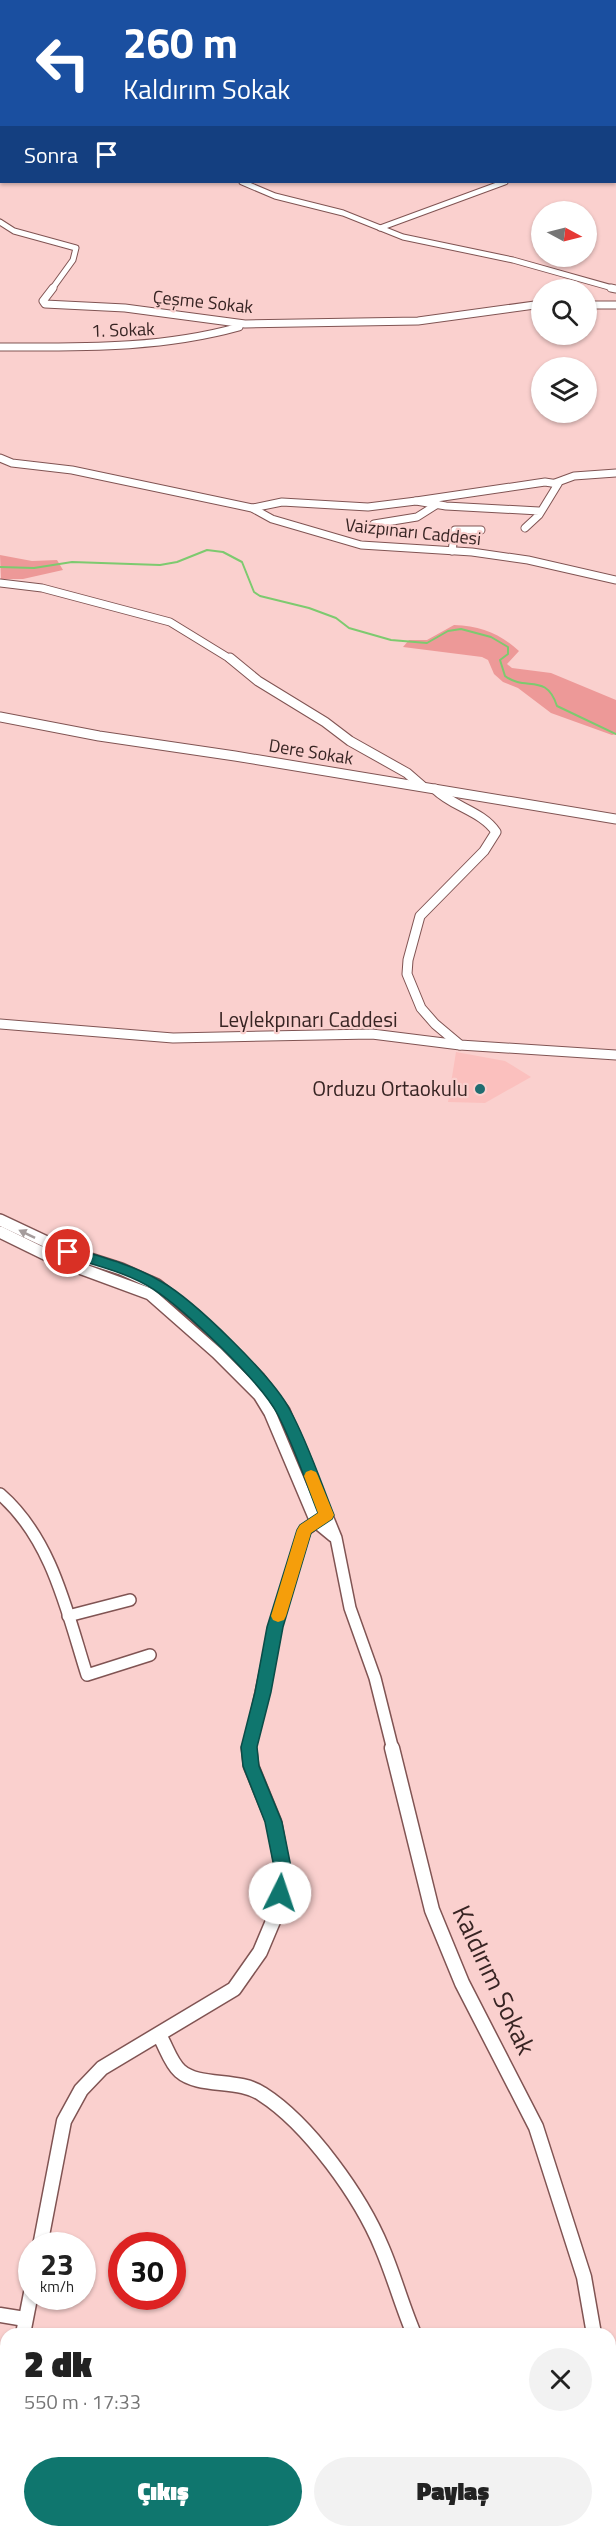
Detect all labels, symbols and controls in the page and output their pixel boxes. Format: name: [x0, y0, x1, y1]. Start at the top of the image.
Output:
text: 260 m: [123, 10, 238, 74]
icon: left: [24, 24, 102, 102]
text: Kaldırım Sokak: [123, 68, 290, 109]
text: Sonra: [24, 138, 78, 172]
icon: arrive: [90, 138, 123, 171]
north arrow: [531, 201, 597, 267]
map controls: [531, 201, 597, 423]
button: search: [531, 279, 597, 345]
street label: Çeşme Sokak: [152, 283, 255, 320]
street label: 1. Sokak: [91, 315, 156, 344]
button: layers: [531, 357, 597, 423]
street label: Vaizpınarı Caddesi: [344, 511, 482, 552]
street label: Dere Sokak: [267, 732, 356, 772]
street label: Leylekpınarı Caddesi: [218, 1003, 398, 1035]
place label: Orduzu Ortaokulu: [312, 1072, 468, 1104]
marker: Orduzu Ortaokulu: [473, 1082, 487, 1096]
pin: [42, 1226, 93, 1277]
one-way arrow: [18, 1229, 35, 1238]
icon: arrive: [51, 1235, 84, 1268]
position arrow: [248, 1861, 312, 1925]
street label: Kaldırım Sokak: [443, 1899, 546, 2061]
speed limit sign: 30: [108, 2232, 186, 2310]
text: 23: [40, 2241, 74, 2287]
text: km/h: [40, 2275, 74, 2298]
text: 2 dk: [24, 2336, 92, 2391]
button: close: [529, 2348, 592, 2411]
text: 550 m · 17:33: [24, 2386, 141, 2417]
button: Çıkış: [24, 2457, 302, 2526]
button: Paylaş: [314, 2457, 592, 2526]

